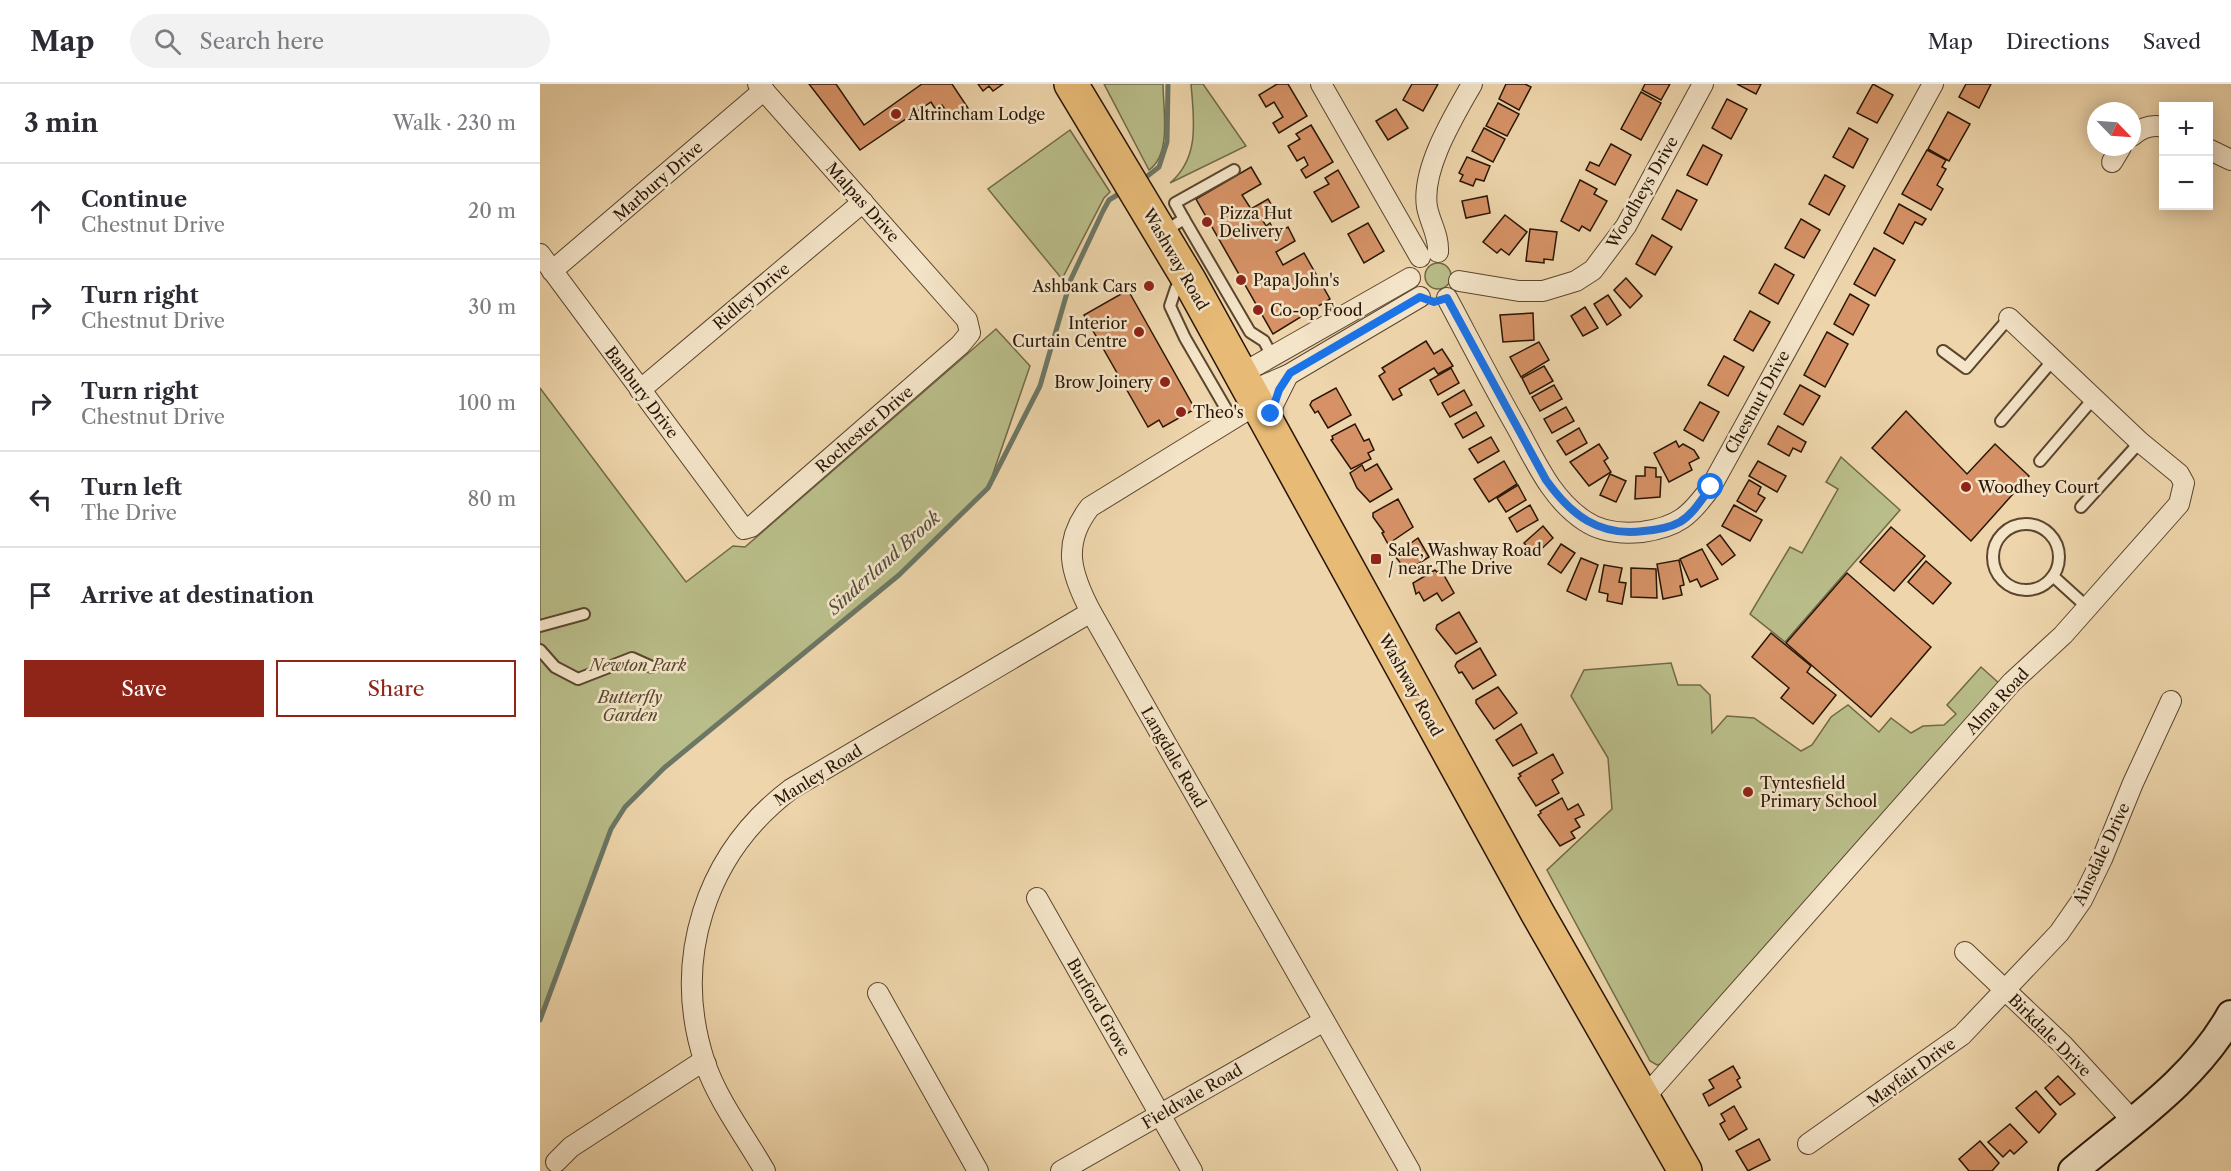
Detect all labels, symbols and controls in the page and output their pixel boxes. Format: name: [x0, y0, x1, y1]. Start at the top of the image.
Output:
search box: [130, 14, 550, 68]
text: Map: [30, 24, 94, 58]
icon: search: [151, 25, 184, 58]
text: Search here: [199, 28, 324, 55]
text: Map: [1928, 29, 1973, 54]
text: Directions: [2006, 29, 2110, 54]
text: Saved: [2143, 29, 2201, 54]
north arrow: [2087, 102, 2141, 156]
map controls: [2159, 102, 2213, 210]
button: +: [2159, 102, 2213, 156]
place label: Altrincham Lodge: [907, 104, 1045, 124]
text: 3 min: [24, 107, 98, 139]
marker: Altrincham Lodge: [889, 107, 903, 121]
text: Walk · 230 m: [393, 111, 516, 135]
street label: Woodheys Drive: [1601, 133, 1682, 252]
street label: Marbury Drive: [609, 137, 707, 225]
button: −: [2159, 156, 2213, 210]
street label: Malpas Drive: [822, 158, 904, 246]
text: Continue: [81, 186, 187, 213]
icon: ahead: [24, 195, 57, 228]
text: 20 m: [468, 199, 516, 223]
place label: Pizza Hut Delivery: [1219, 203, 1293, 241]
street label: Washway Road: [1138, 204, 1213, 314]
text: Chestnut Drive: [81, 213, 225, 237]
marker: Pizza Hut Delivery: [1200, 215, 1214, 229]
street label: Ridley Drive: [709, 258, 793, 334]
place label: Papa John's: [1253, 270, 1340, 290]
marker: Papa John's: [1234, 273, 1248, 287]
place label: Ashbank Cars: [1031, 276, 1137, 296]
marker: Ashbank Cars: [1142, 279, 1156, 293]
text: Turn right: [81, 282, 199, 309]
icon: right: [24, 291, 57, 324]
text: 30 m: [468, 295, 516, 319]
place label: Co-op Food: [1270, 300, 1363, 320]
marker: Co-op Food: [1251, 303, 1265, 317]
text: Chestnut Drive: [81, 309, 225, 333]
place label: Interior Curtain Centre: [1012, 313, 1127, 351]
marker: Interior Curtain Centre: [1132, 325, 1146, 339]
street label: Banbury Drive: [601, 342, 683, 442]
street label: Chestnut Drive: [1720, 347, 1794, 457]
place label: Brow Joinery: [1054, 372, 1154, 392]
marker: Brow Joinery: [1158, 375, 1172, 389]
text: Turn right: [81, 378, 199, 405]
street label: Rochester Drive: [811, 381, 917, 477]
icon: right: [24, 387, 57, 420]
text: 100 m: [458, 391, 516, 415]
route end: [1257, 400, 1283, 426]
place label: Theo's: [1193, 402, 1244, 422]
text: Chestnut Drive: [81, 405, 225, 429]
marker: Theo's: [1174, 405, 1188, 419]
route start: [1697, 473, 1723, 499]
text: Turn left: [81, 474, 182, 501]
place label: Woodhey Court: [1977, 477, 2100, 497]
marker: Woodhey Court: [1959, 480, 1973, 494]
icon: left: [24, 483, 57, 516]
text: 80 m: [468, 487, 516, 511]
text: The Drive: [81, 501, 177, 525]
water label: Sinderland Brook: [822, 506, 945, 620]
place label: Sale, Washway Road / near The Drive: [1388, 540, 1542, 578]
marker: Sale, Washway Road / near The Drive: [1369, 552, 1383, 566]
icon: arrive: [24, 579, 57, 612]
text: Arrive at destination: [81, 582, 314, 609]
street label: Washway Road: [1374, 629, 1448, 740]
park label: Newton Park: [588, 655, 687, 675]
button: Save: [24, 660, 264, 717]
button: Share: [276, 660, 516, 717]
street label: Alma Road: [1960, 663, 2033, 739]
park label: Butterfly Garden: [596, 687, 662, 725]
street label: Langdale Road: [1137, 703, 1211, 811]
street label: Manley Road: [770, 740, 866, 810]
place label: Tyntesfield Primary School: [1760, 773, 1878, 811]
marker: Tyntesfield Primary School: [1741, 785, 1755, 799]
street label: Ainsdale Drive: [2068, 799, 2134, 910]
street label: Burford Grove: [1063, 955, 1135, 1059]
street label: Birkdale Drive: [2004, 989, 2096, 1081]
street label: Mayfair Drive: [1863, 1033, 1959, 1111]
street label: Fieldvale Road: [1138, 1059, 1246, 1133]

